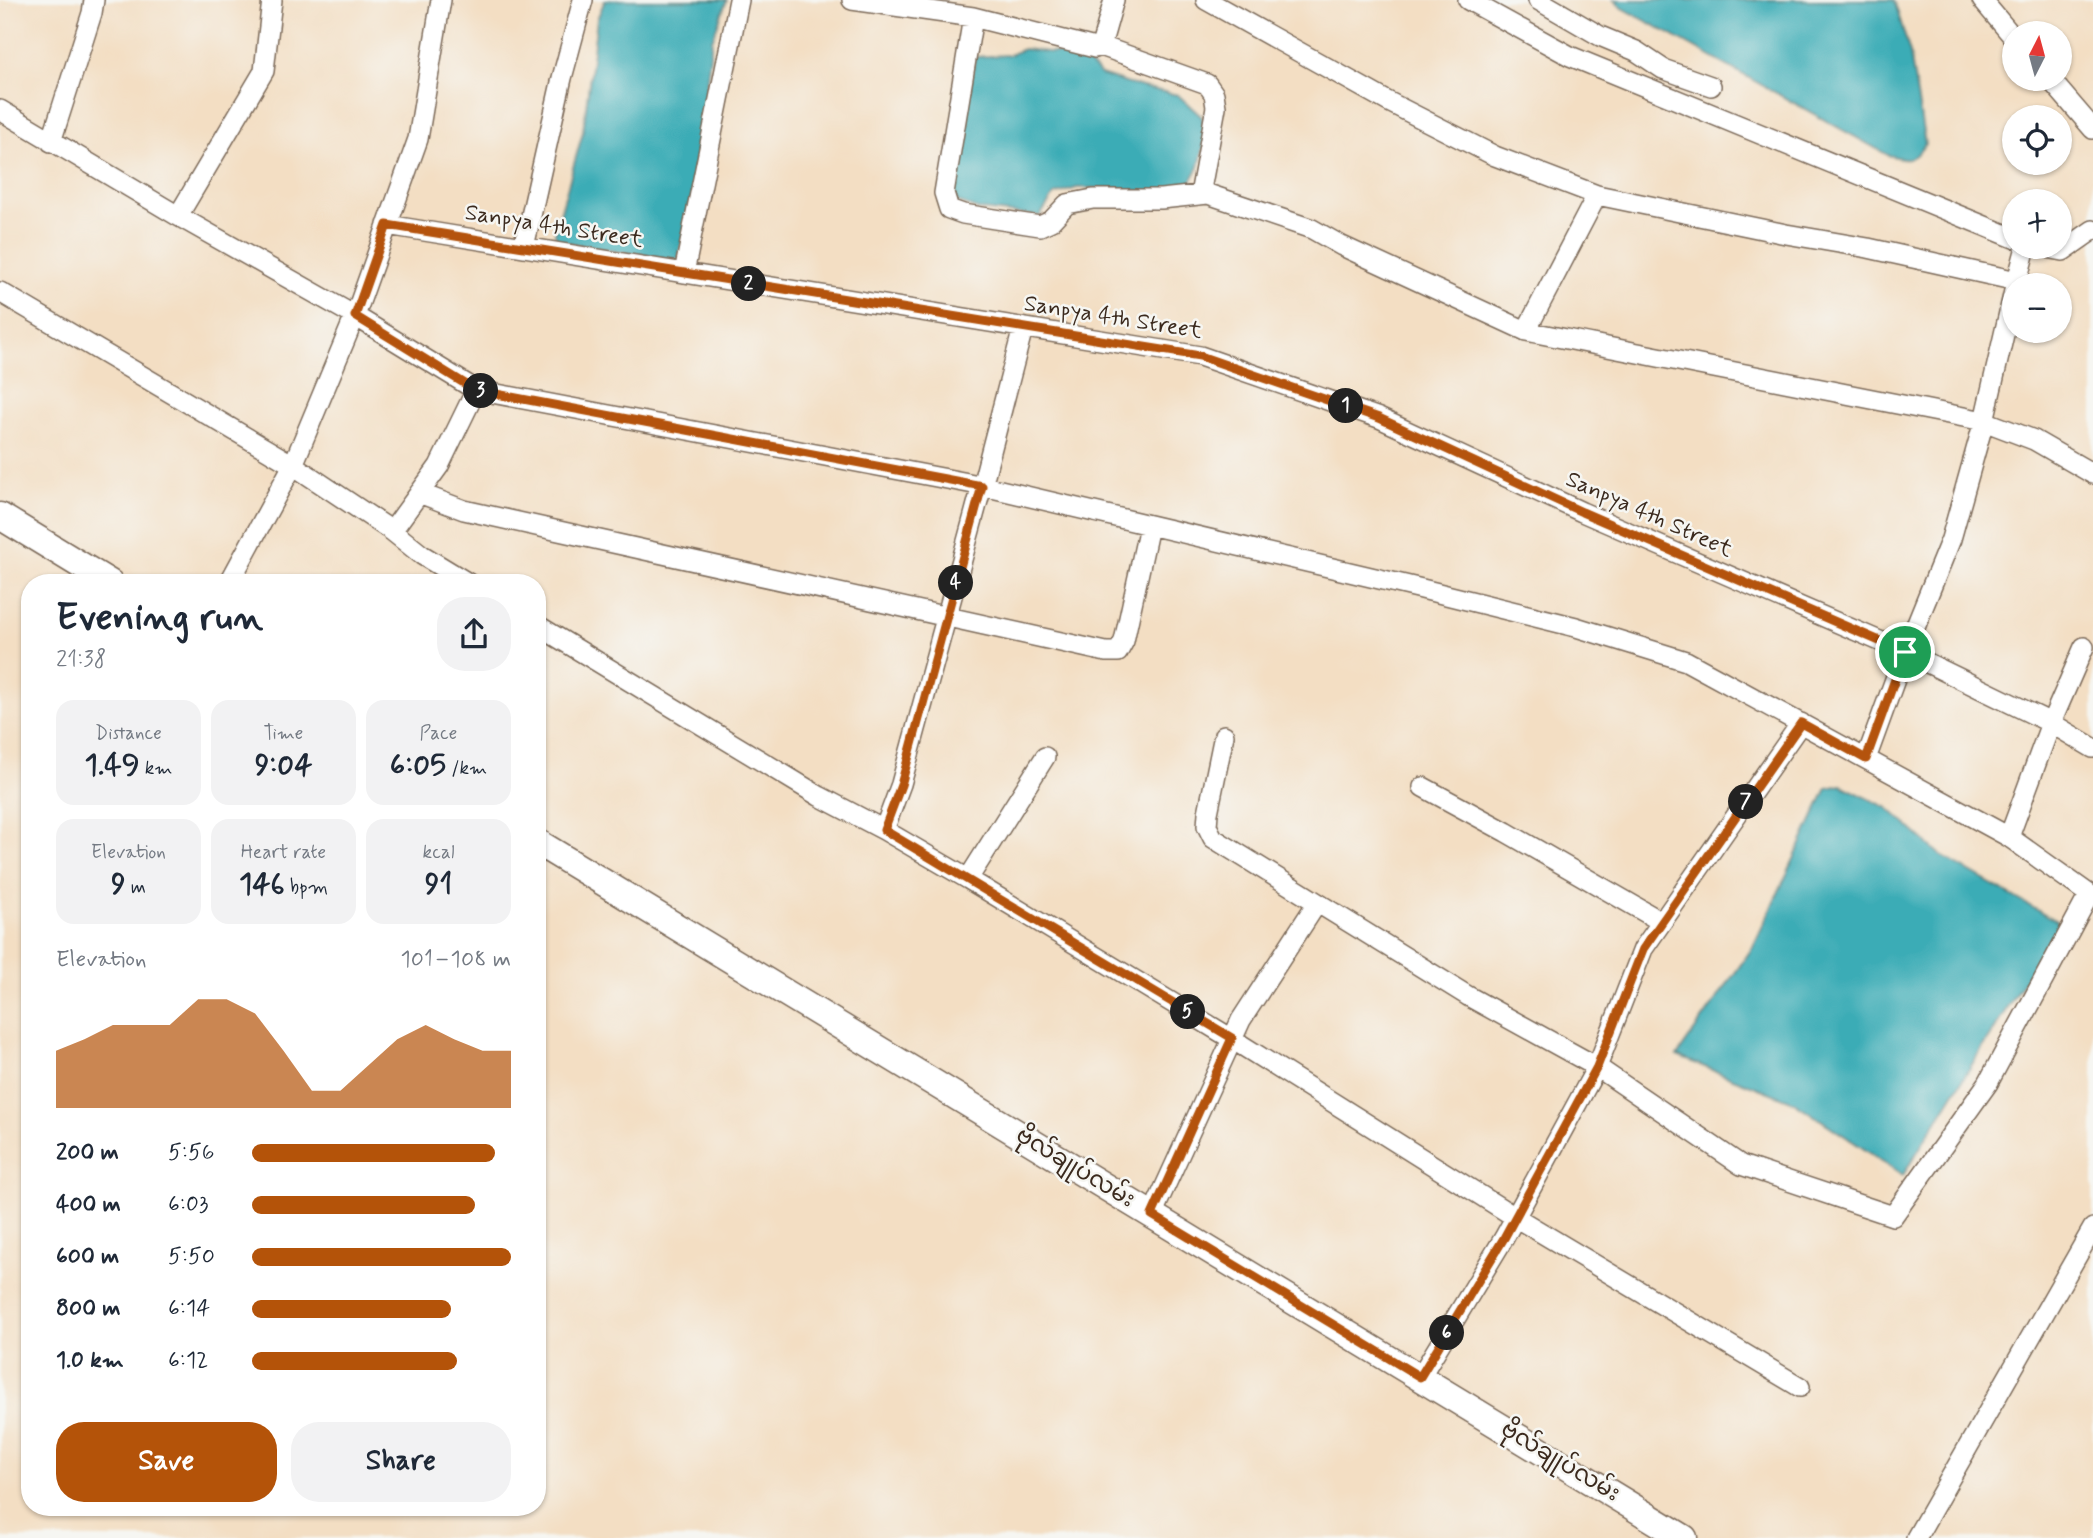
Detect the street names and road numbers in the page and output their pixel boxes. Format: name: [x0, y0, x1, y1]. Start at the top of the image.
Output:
street label: Sanpya 4th Street: [463, 198, 646, 256]
street label: Sanpya 4th Street: [1022, 289, 1205, 347]
street label: Sanpya 4th Street: [1561, 465, 1738, 565]
street label: ဗိုလ်ချုပ်လမ်း: [1009, 1118, 1142, 1217]
street label: ဗိုလ်ချုပ်လမ်း: [1494, 1412, 1627, 1511]

